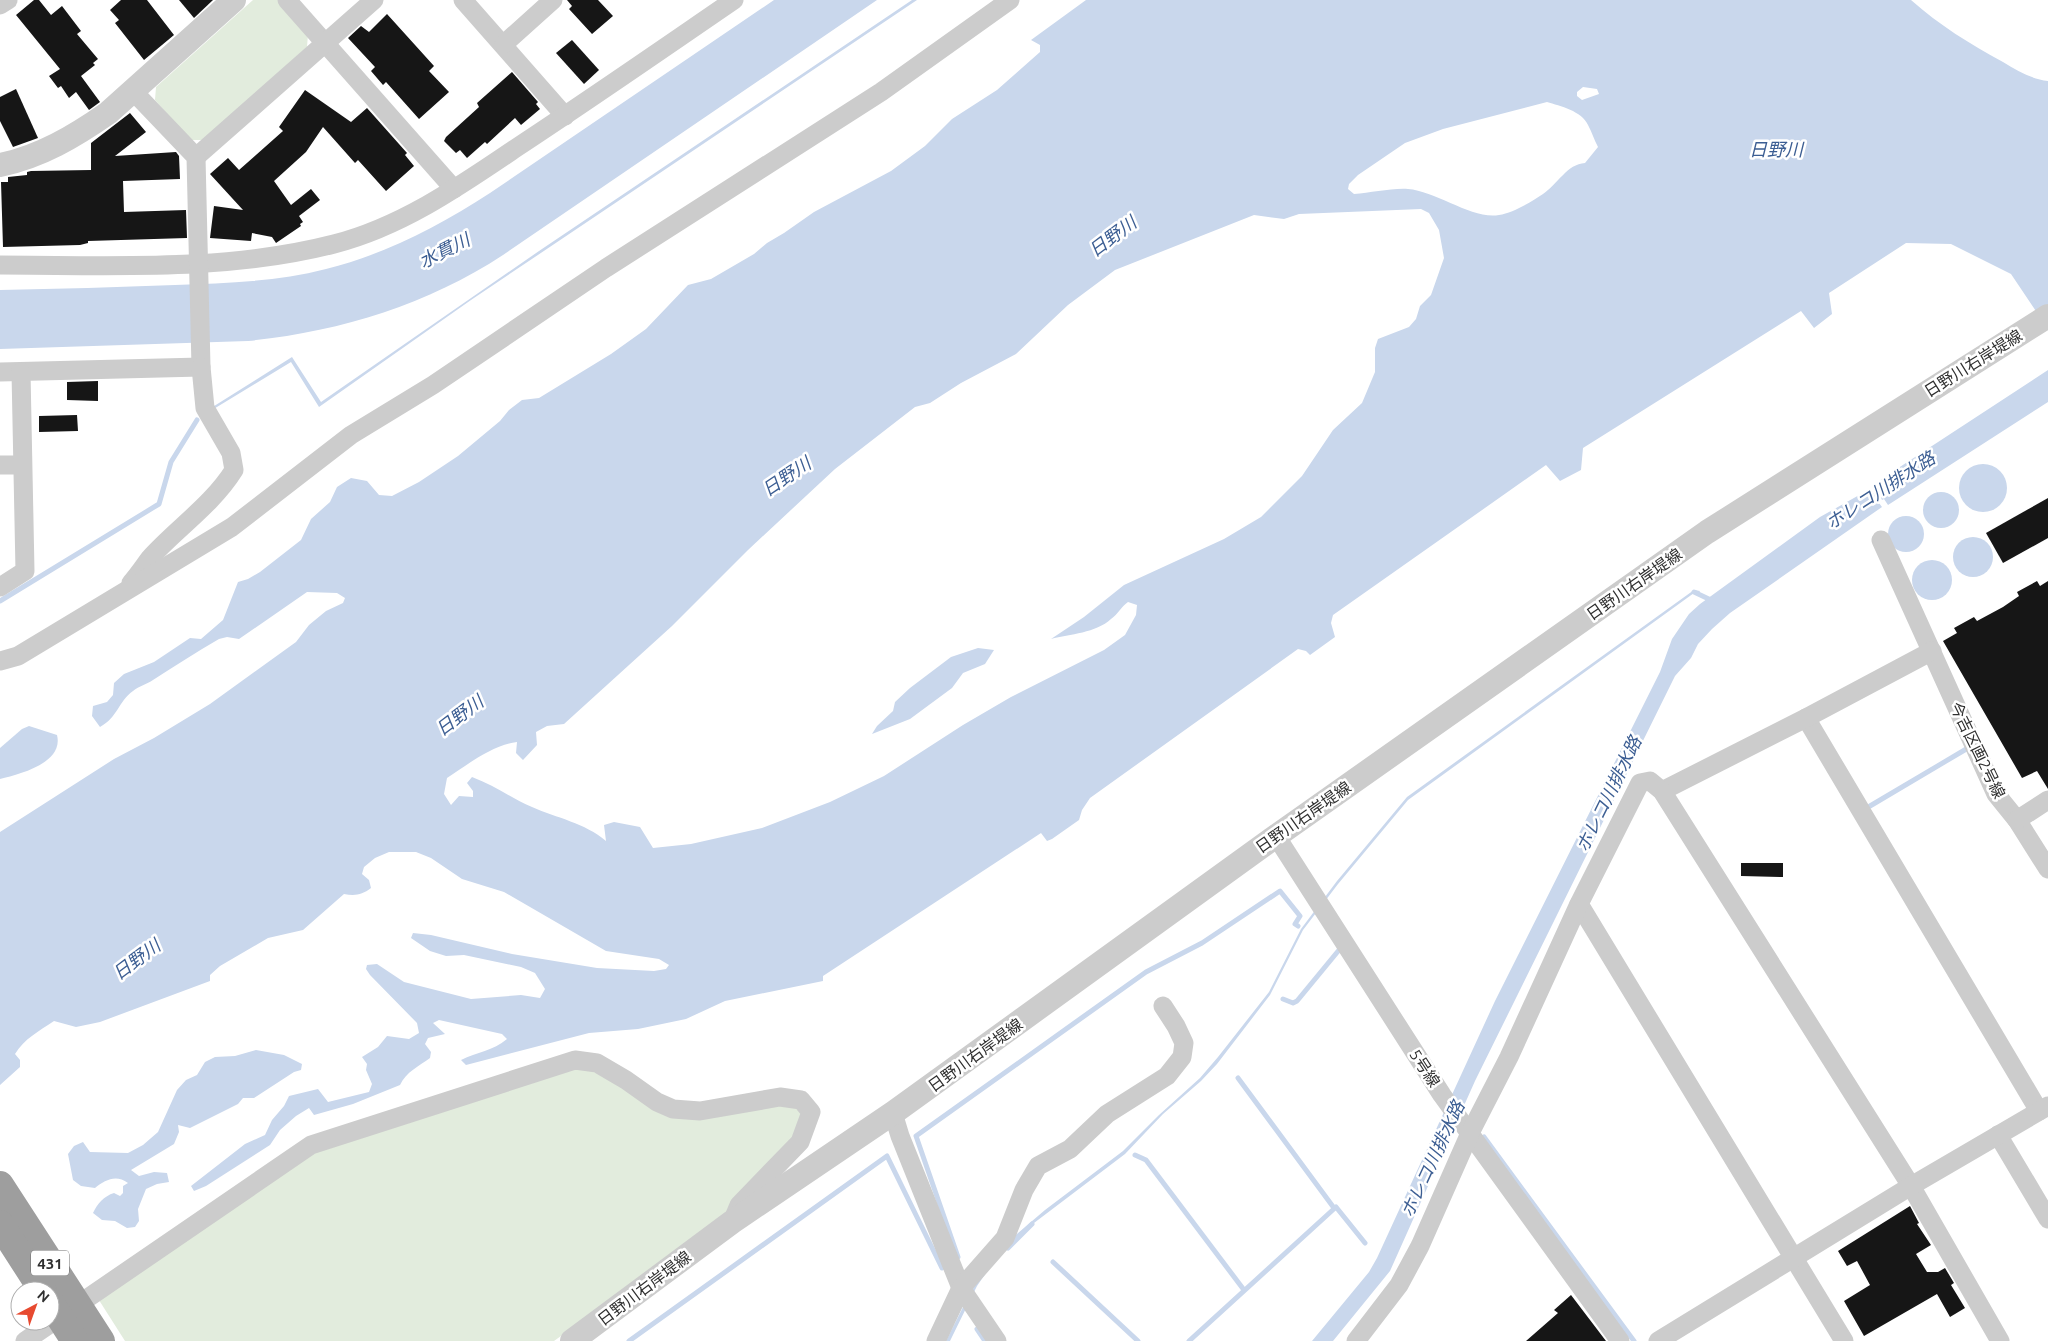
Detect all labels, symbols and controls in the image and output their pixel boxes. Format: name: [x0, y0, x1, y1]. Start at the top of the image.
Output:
water label: 日野川: [1749, 139, 1805, 159]
water label: 日野川: [1084, 211, 1141, 260]
water label: 水貫川: [415, 228, 474, 271]
street label: 日野川右岸堤線: [1921, 326, 2025, 400]
water label: ホレコ川排水路: [1822, 446, 1940, 533]
water label: 日野川: [758, 451, 816, 499]
street label: 日野川右岸堤線: [1583, 545, 1685, 623]
water label: 日野川: [431, 690, 488, 739]
street label: 今吉区画2号線: [1947, 699, 2009, 801]
water label: ホレコ川排水路: [1571, 731, 1645, 855]
street label: 日野川右岸堤線: [1252, 778, 1354, 856]
water label: 日野川: [108, 934, 165, 983]
street label: 日野川右岸堤線: [924, 1015, 1026, 1095]
street label: 5号線: [1406, 1046, 1444, 1090]
water label: ホレコ川排水路: [1396, 1096, 1469, 1220]
street label: 日野川右岸堤線: [594, 1247, 694, 1329]
road number: 431: [31, 1250, 69, 1276]
north arrow: [10, 1281, 60, 1331]
text: N: [34, 1287, 53, 1306]

